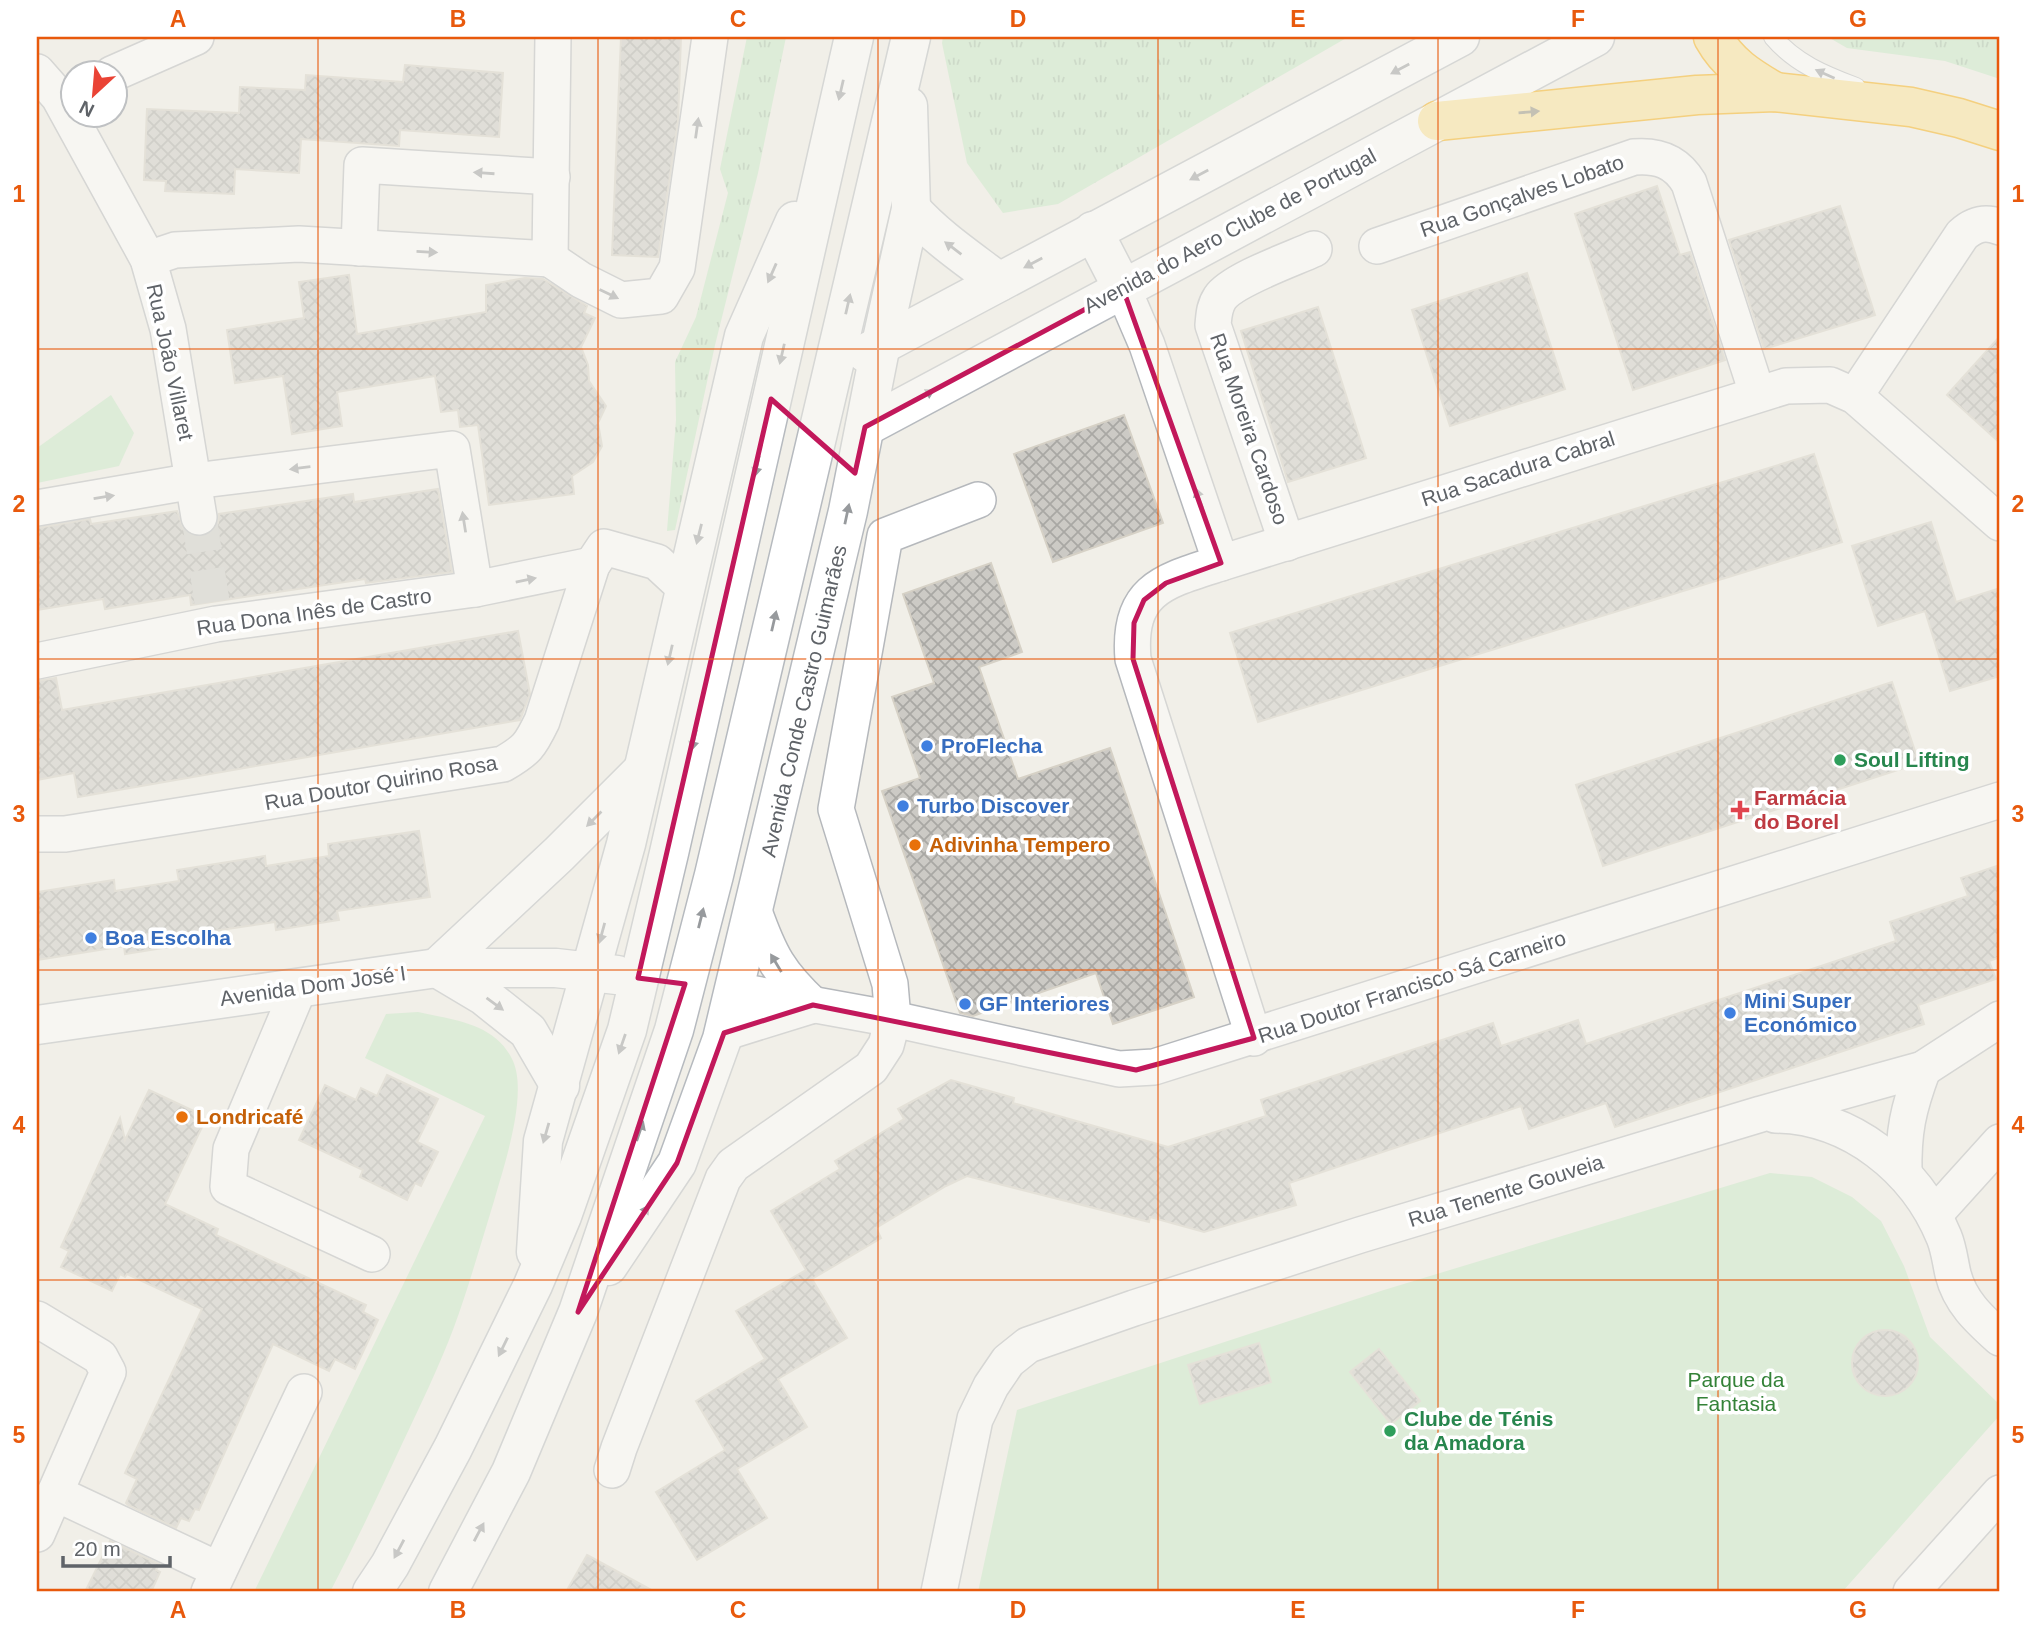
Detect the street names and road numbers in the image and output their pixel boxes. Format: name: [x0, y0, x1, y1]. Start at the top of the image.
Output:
street label: Avenida do Aero Clube de Portugal: [1080, 143, 1380, 318]
street label: Rua Gonçalves Lobato: [1417, 150, 1627, 241]
street label: Rua João Villaret: [143, 281, 198, 442]
street label: Rua Moreira Cardoso: [1206, 330, 1293, 527]
street label: Rua Sacadura Cabral: [1418, 426, 1617, 511]
street label: Avenida Conde Castro Guimarães: [756, 543, 851, 859]
street label: Rua Dona Inês de Castro: [195, 584, 433, 639]
street label: Rua Doutor Quirino Rosa: [263, 751, 499, 814]
street label: Rua Doutor Francisco Sá Carneiro: [1255, 926, 1569, 1047]
street label: Avenida Dom José I: [218, 961, 407, 1010]
street label: Rua Tenente Gouveia: [1406, 1150, 1606, 1231]

